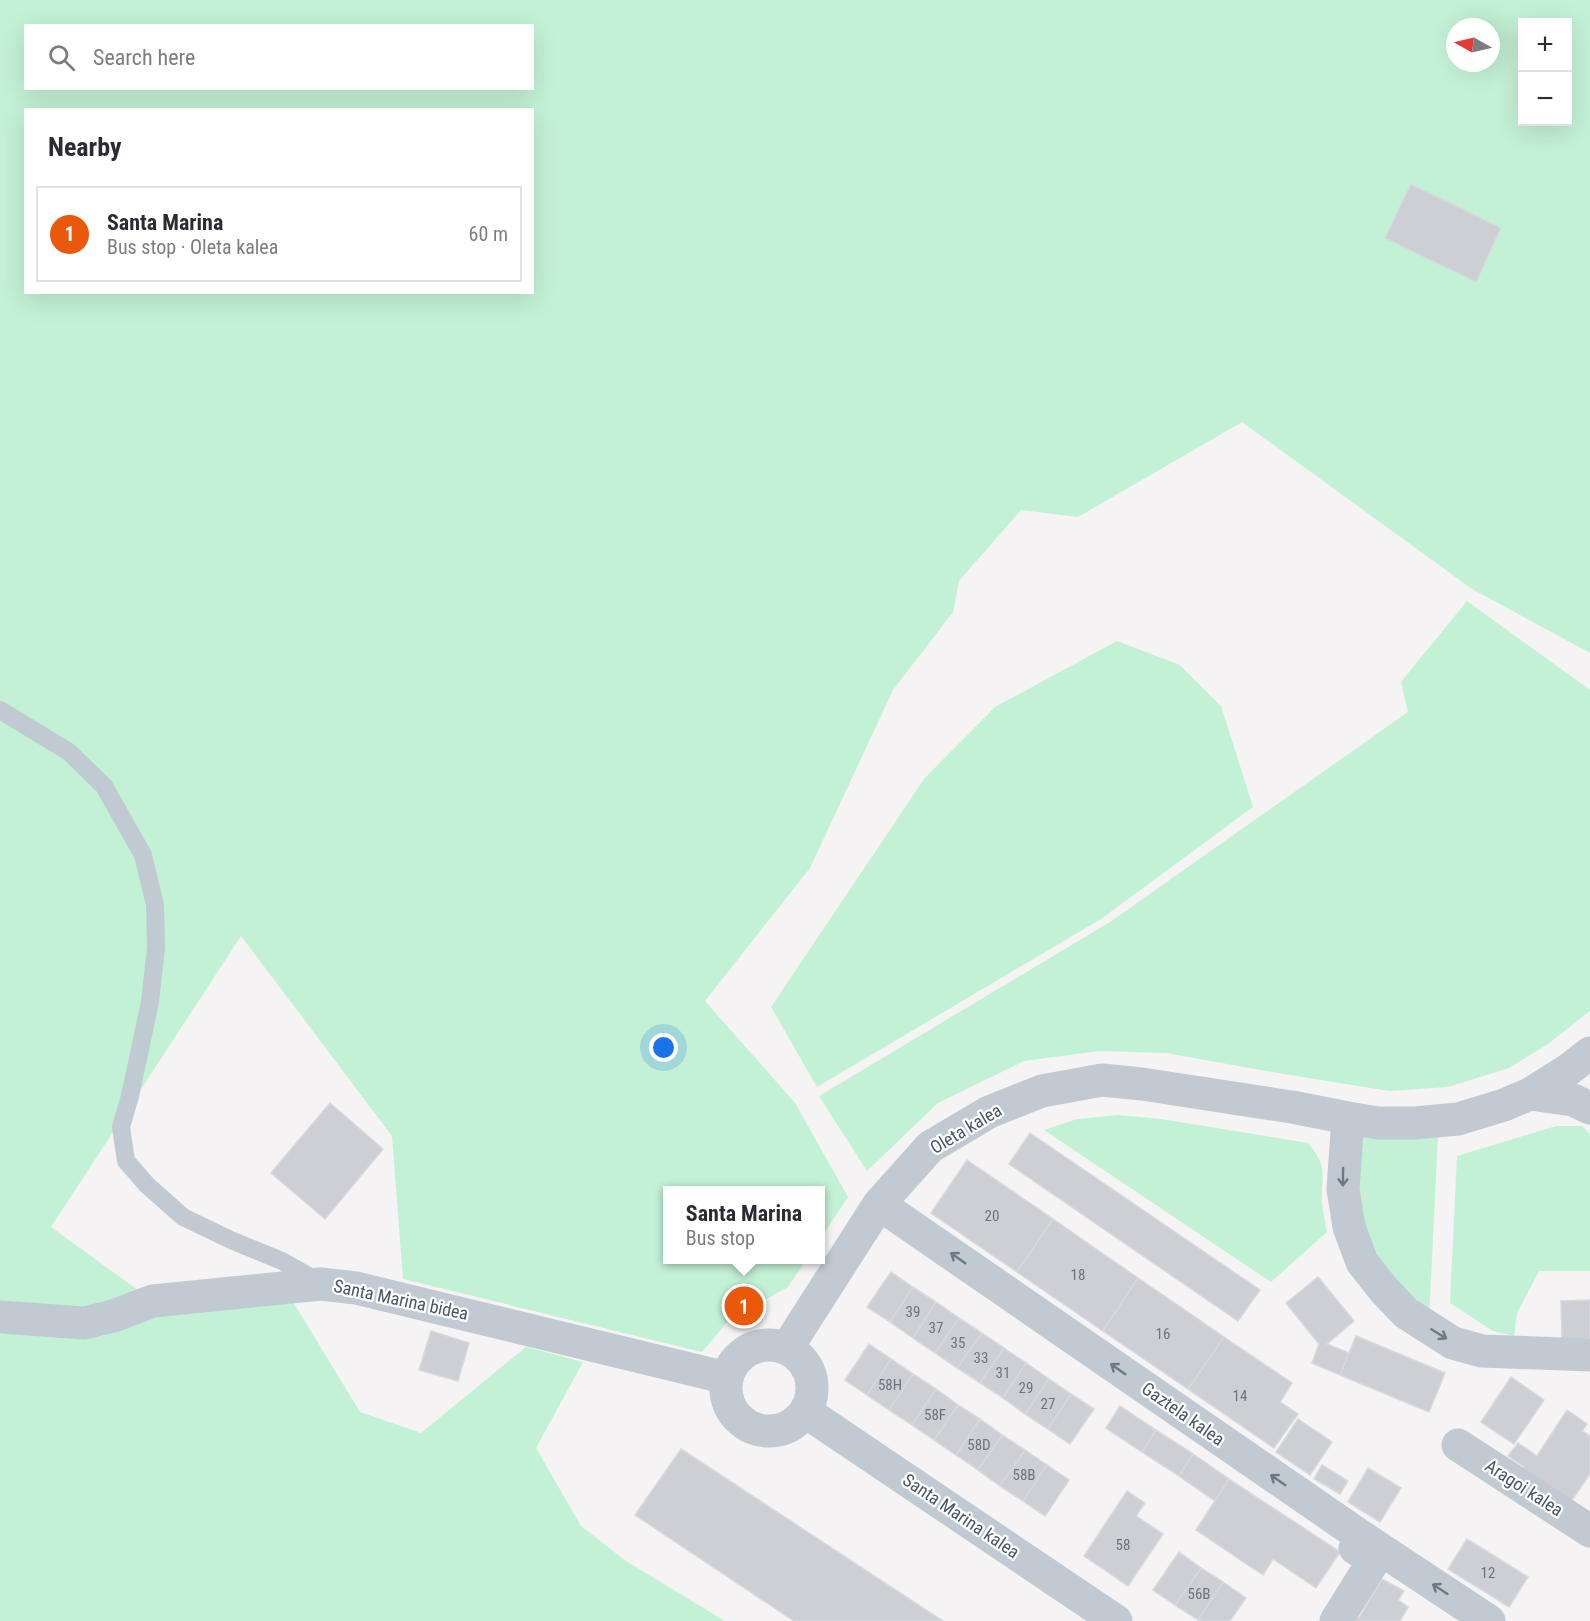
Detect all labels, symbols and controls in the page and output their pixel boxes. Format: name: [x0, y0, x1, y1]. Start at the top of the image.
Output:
north arrow: [1446, 18, 1500, 72]
map controls: [1518, 18, 1572, 126]
button: +: [1518, 18, 1572, 72]
search box: [24, 24, 534, 90]
icon: search: [45, 41, 78, 74]
text: Search here: [93, 45, 195, 70]
button: −: [1518, 72, 1572, 126]
text: Nearby: [48, 132, 122, 162]
text: Santa Marina: [107, 210, 223, 235]
text: 1: [64, 222, 75, 246]
text: 60 m: [469, 222, 508, 246]
text: Bus stop · Oleta kalea: [107, 235, 278, 259]
your location: [649, 1033, 678, 1062]
street label: Oleta kalea: [926, 1099, 1005, 1158]
one-way arrow: [1337, 1166, 1349, 1186]
popup: [663, 1186, 825, 1264]
text: Santa Marina: [686, 1201, 802, 1226]
house number: 20: [985, 1207, 999, 1225]
text: Bus stop: [686, 1226, 755, 1250]
one-way arrow: [950, 1252, 966, 1264]
house number: 18: [1071, 1266, 1085, 1284]
street label: Santa Marina bidea: [332, 1275, 470, 1324]
pin: 1: [724, 1284, 764, 1328]
house number: 39: [906, 1303, 920, 1321]
house number: 37: [929, 1319, 943, 1337]
house number: 16: [1156, 1325, 1170, 1343]
one-way arrow: [1430, 1329, 1447, 1341]
house number: 35: [951, 1334, 965, 1352]
house number: 33: [974, 1349, 988, 1367]
one-way arrow: [1110, 1363, 1127, 1375]
house number: 31: [996, 1364, 1010, 1382]
house number: 58H: [878, 1376, 902, 1394]
street label: Gaztela kalea: [1138, 1378, 1229, 1450]
house number: 29: [1019, 1379, 1033, 1397]
house number: 14: [1233, 1387, 1247, 1405]
house number: 27: [1041, 1395, 1055, 1413]
house number: 58F: [924, 1406, 946, 1424]
house number: 58D: [967, 1436, 991, 1454]
street label: Aragoi kalea: [1482, 1455, 1567, 1520]
house number: 58B: [1013, 1466, 1036, 1484]
street label: Santa Marina kalea: [899, 1469, 1024, 1562]
one-way arrow: [1271, 1474, 1287, 1486]
house number: 58: [1116, 1536, 1130, 1554]
house number: 12: [1481, 1564, 1495, 1582]
one-way arrow: [1432, 1583, 1449, 1595]
house number: 56B: [1188, 1585, 1211, 1603]

